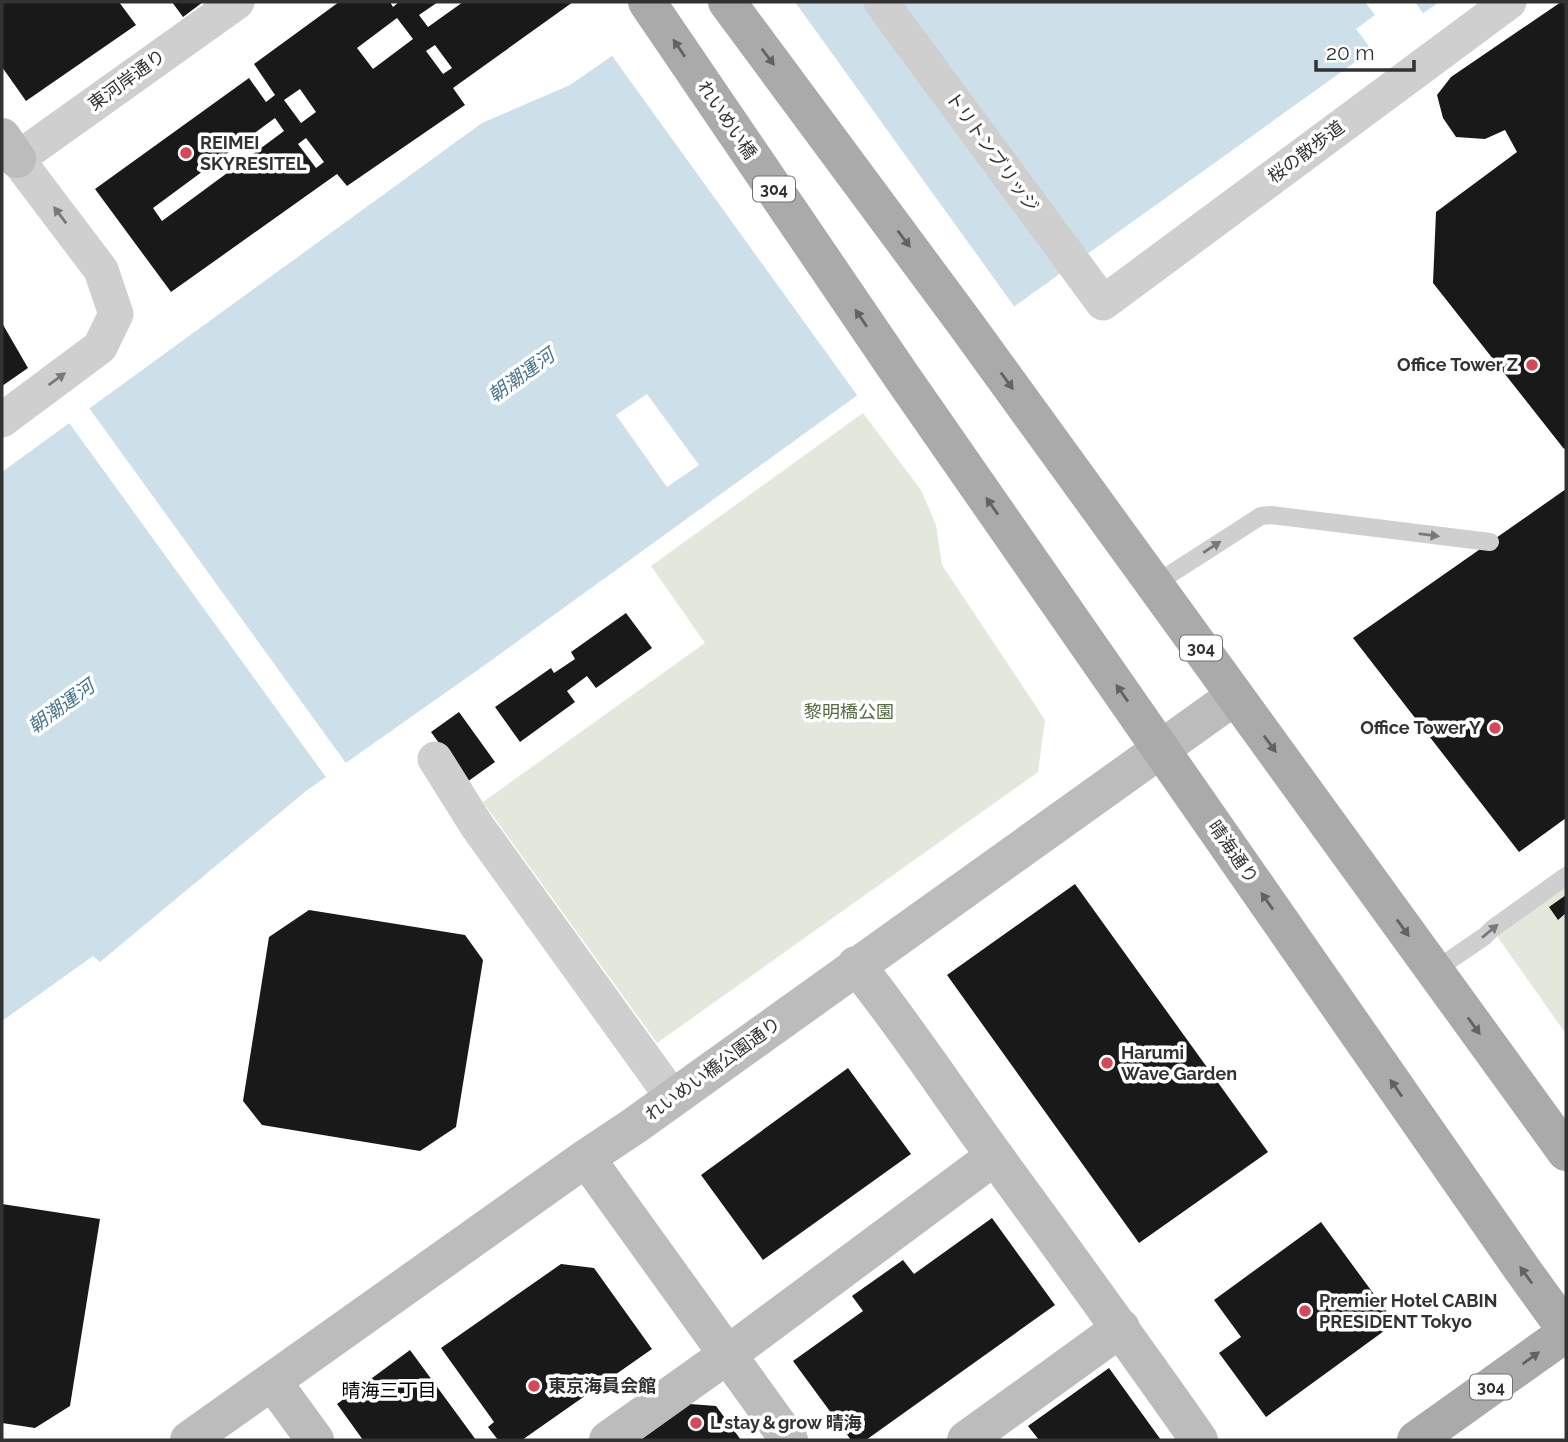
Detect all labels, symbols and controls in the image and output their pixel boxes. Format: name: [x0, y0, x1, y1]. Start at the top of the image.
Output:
scale bar: [1316, 28, 1414, 72]
one-way arrow: [672, 38, 685, 58]
text: 20 m: [1326, 40, 1374, 65]
street label: 東河岸通り: [84, 45, 169, 115]
one-way arrow: [761, 47, 775, 66]
street label: れいめい橋: [694, 77, 761, 163]
street label: トリトンブリッジ: [942, 88, 1043, 216]
street label: 桜の散歩道: [1263, 116, 1348, 187]
place label: REIMEI SKYRESITEL: [200, 132, 307, 174]
marker: REIMEI SKYRESITEL: [178, 145, 194, 161]
road number: 304: [753, 176, 795, 202]
one-way arrow: [53, 207, 68, 225]
one-way arrow: [896, 230, 910, 248]
one-way arrow: [855, 308, 868, 327]
water label: 朝潮運河: [484, 341, 561, 406]
place label: Office Tower Z: [1397, 354, 1518, 375]
marker: Office Tower Z: [1524, 357, 1540, 373]
one-way arrow: [1000, 372, 1014, 390]
one-way arrow: [48, 373, 66, 387]
one-way arrow: [985, 497, 999, 515]
one-way arrow: [1418, 529, 1440, 540]
one-way arrow: [1202, 540, 1221, 553]
road number: 304: [1180, 636, 1222, 660]
water label: 朝潮運河: [24, 672, 101, 737]
one-way arrow: [1115, 684, 1129, 702]
park label: 黎明橋公園: [804, 701, 894, 722]
place label: Office Tower Y: [1360, 717, 1481, 738]
marker: Office Tower Y: [1487, 720, 1503, 736]
one-way arrow: [1263, 735, 1277, 753]
street label: 晴海通り: [1204, 816, 1263, 887]
one-way arrow: [1260, 892, 1274, 910]
one-way arrow: [1396, 919, 1410, 937]
one-way arrow: [1480, 924, 1498, 939]
street label: れいめい橋公園通り: [641, 1012, 784, 1125]
one-way arrow: [1467, 1017, 1481, 1035]
place label: Harumi Wave Garden: [1121, 1042, 1237, 1084]
marker: Harumi Wave Garden: [1099, 1055, 1115, 1071]
one-way arrow: [1389, 1079, 1403, 1097]
one-way arrow: [1519, 1266, 1533, 1284]
place label: Premier Hotel CABIN PRESIDENT Tokyo: [1319, 1290, 1497, 1332]
marker: Premier Hotel CABIN PRESIDENT Tokyo: [1297, 1303, 1313, 1319]
one-way arrow: [1522, 1351, 1540, 1365]
road number: 304: [1470, 1374, 1512, 1400]
place label: 東京海員会館: [548, 1375, 656, 1396]
marker: 東京海員会館: [526, 1378, 542, 1394]
district label: 晴海三丁目: [341, 1379, 437, 1401]
place label: L stay＆grow 晴海: [710, 1412, 862, 1433]
marker: L stay＆grow 晴海: [688, 1415, 704, 1431]

